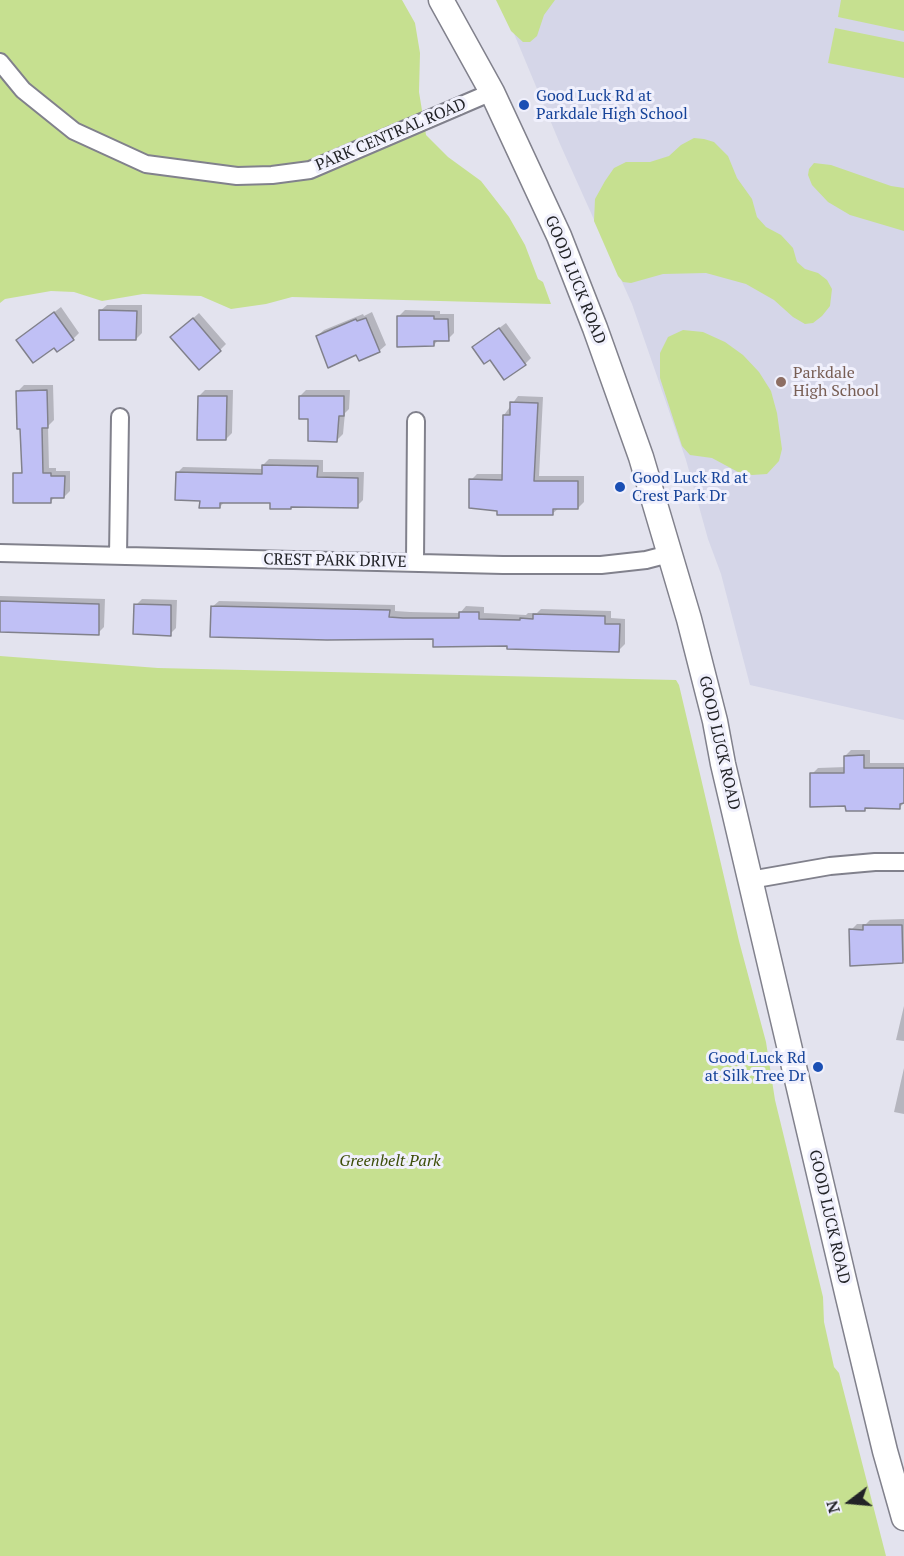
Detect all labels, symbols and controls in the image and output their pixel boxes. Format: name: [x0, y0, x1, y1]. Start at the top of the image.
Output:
place label: Good Luck Rd at Parkdale High School: [536, 86, 688, 124]
street label: PARK CENTRAL ROAD: [313, 95, 469, 175]
marker: Good Luck Rd at Parkdale High School: [517, 98, 531, 112]
street label: GOOD LUCK ROAD: [540, 213, 610, 347]
place label: Parkdale High School: [793, 363, 879, 401]
marker: Parkdale High School: [774, 375, 788, 389]
place label: Good Luck Rd at Crest Park Dr: [632, 468, 748, 506]
marker: Good Luck Rd at Crest Park Dr: [613, 480, 627, 494]
street label: CREST PARK DRIVE: [263, 550, 407, 572]
street label: GOOD LUCK ROAD: [694, 674, 744, 812]
place label: Good Luck Rd at Silk Tree Dr: [705, 1048, 806, 1086]
marker: Good Luck Rd at Silk Tree Dr: [811, 1060, 825, 1074]
street label: GOOD LUCK ROAD: [804, 1148, 854, 1286]
park label: Greenbelt Park: [339, 1151, 441, 1171]
north arrow: [820, 1472, 880, 1532]
text: N: [820, 1498, 845, 1516]

